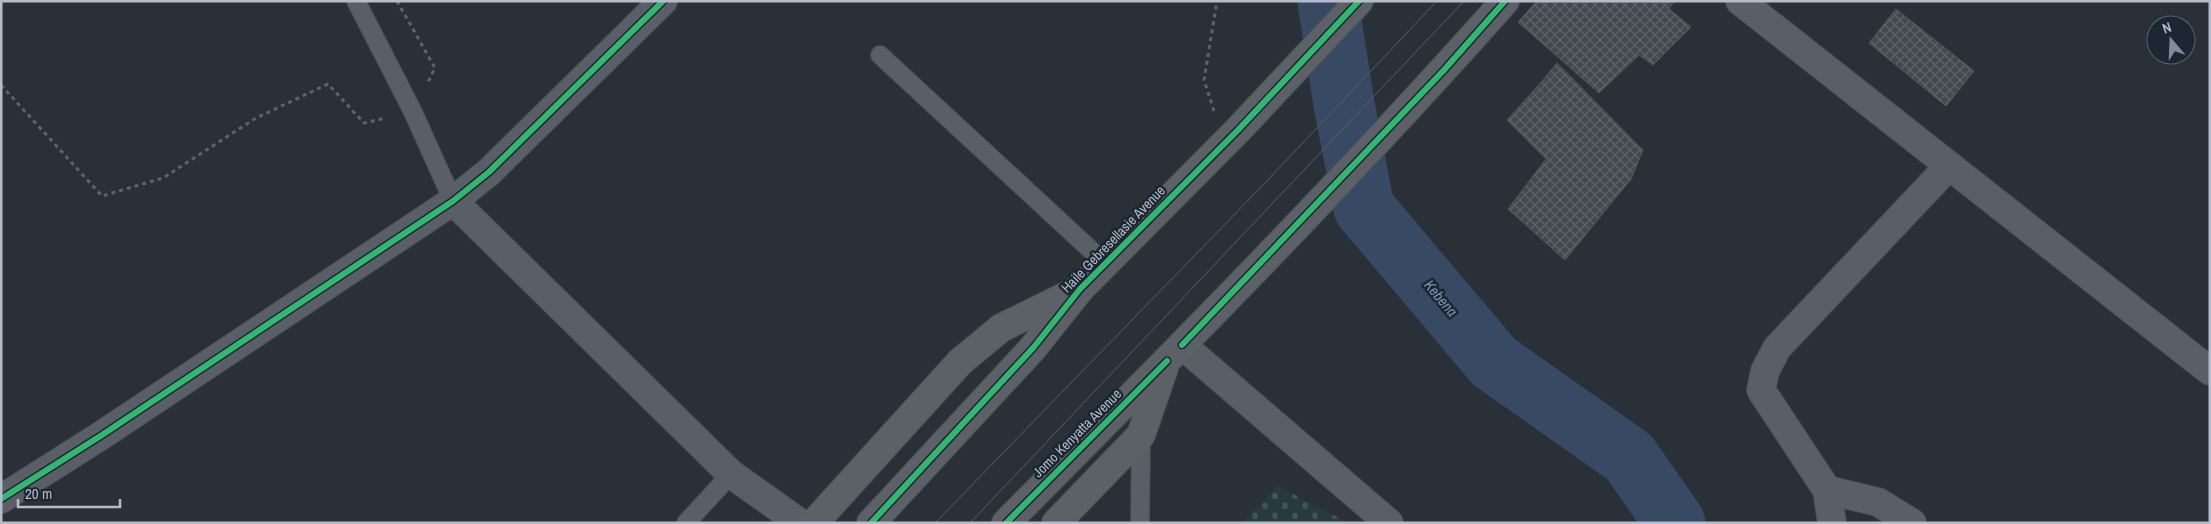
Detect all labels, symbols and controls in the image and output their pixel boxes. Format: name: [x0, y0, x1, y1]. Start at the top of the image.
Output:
north arrow: [2146, 15, 2196, 65]
text: N: [2160, 18, 2174, 38]
street label: Haile Gebresellasie Avenue: [1057, 182, 1169, 296]
water label: Kebena: [1419, 275, 1463, 321]
street label: Jomo Kenyatta Avenue: [1029, 385, 1125, 481]
scale bar: [18, 476, 120, 508]
text: 20 m: [25, 483, 52, 504]

